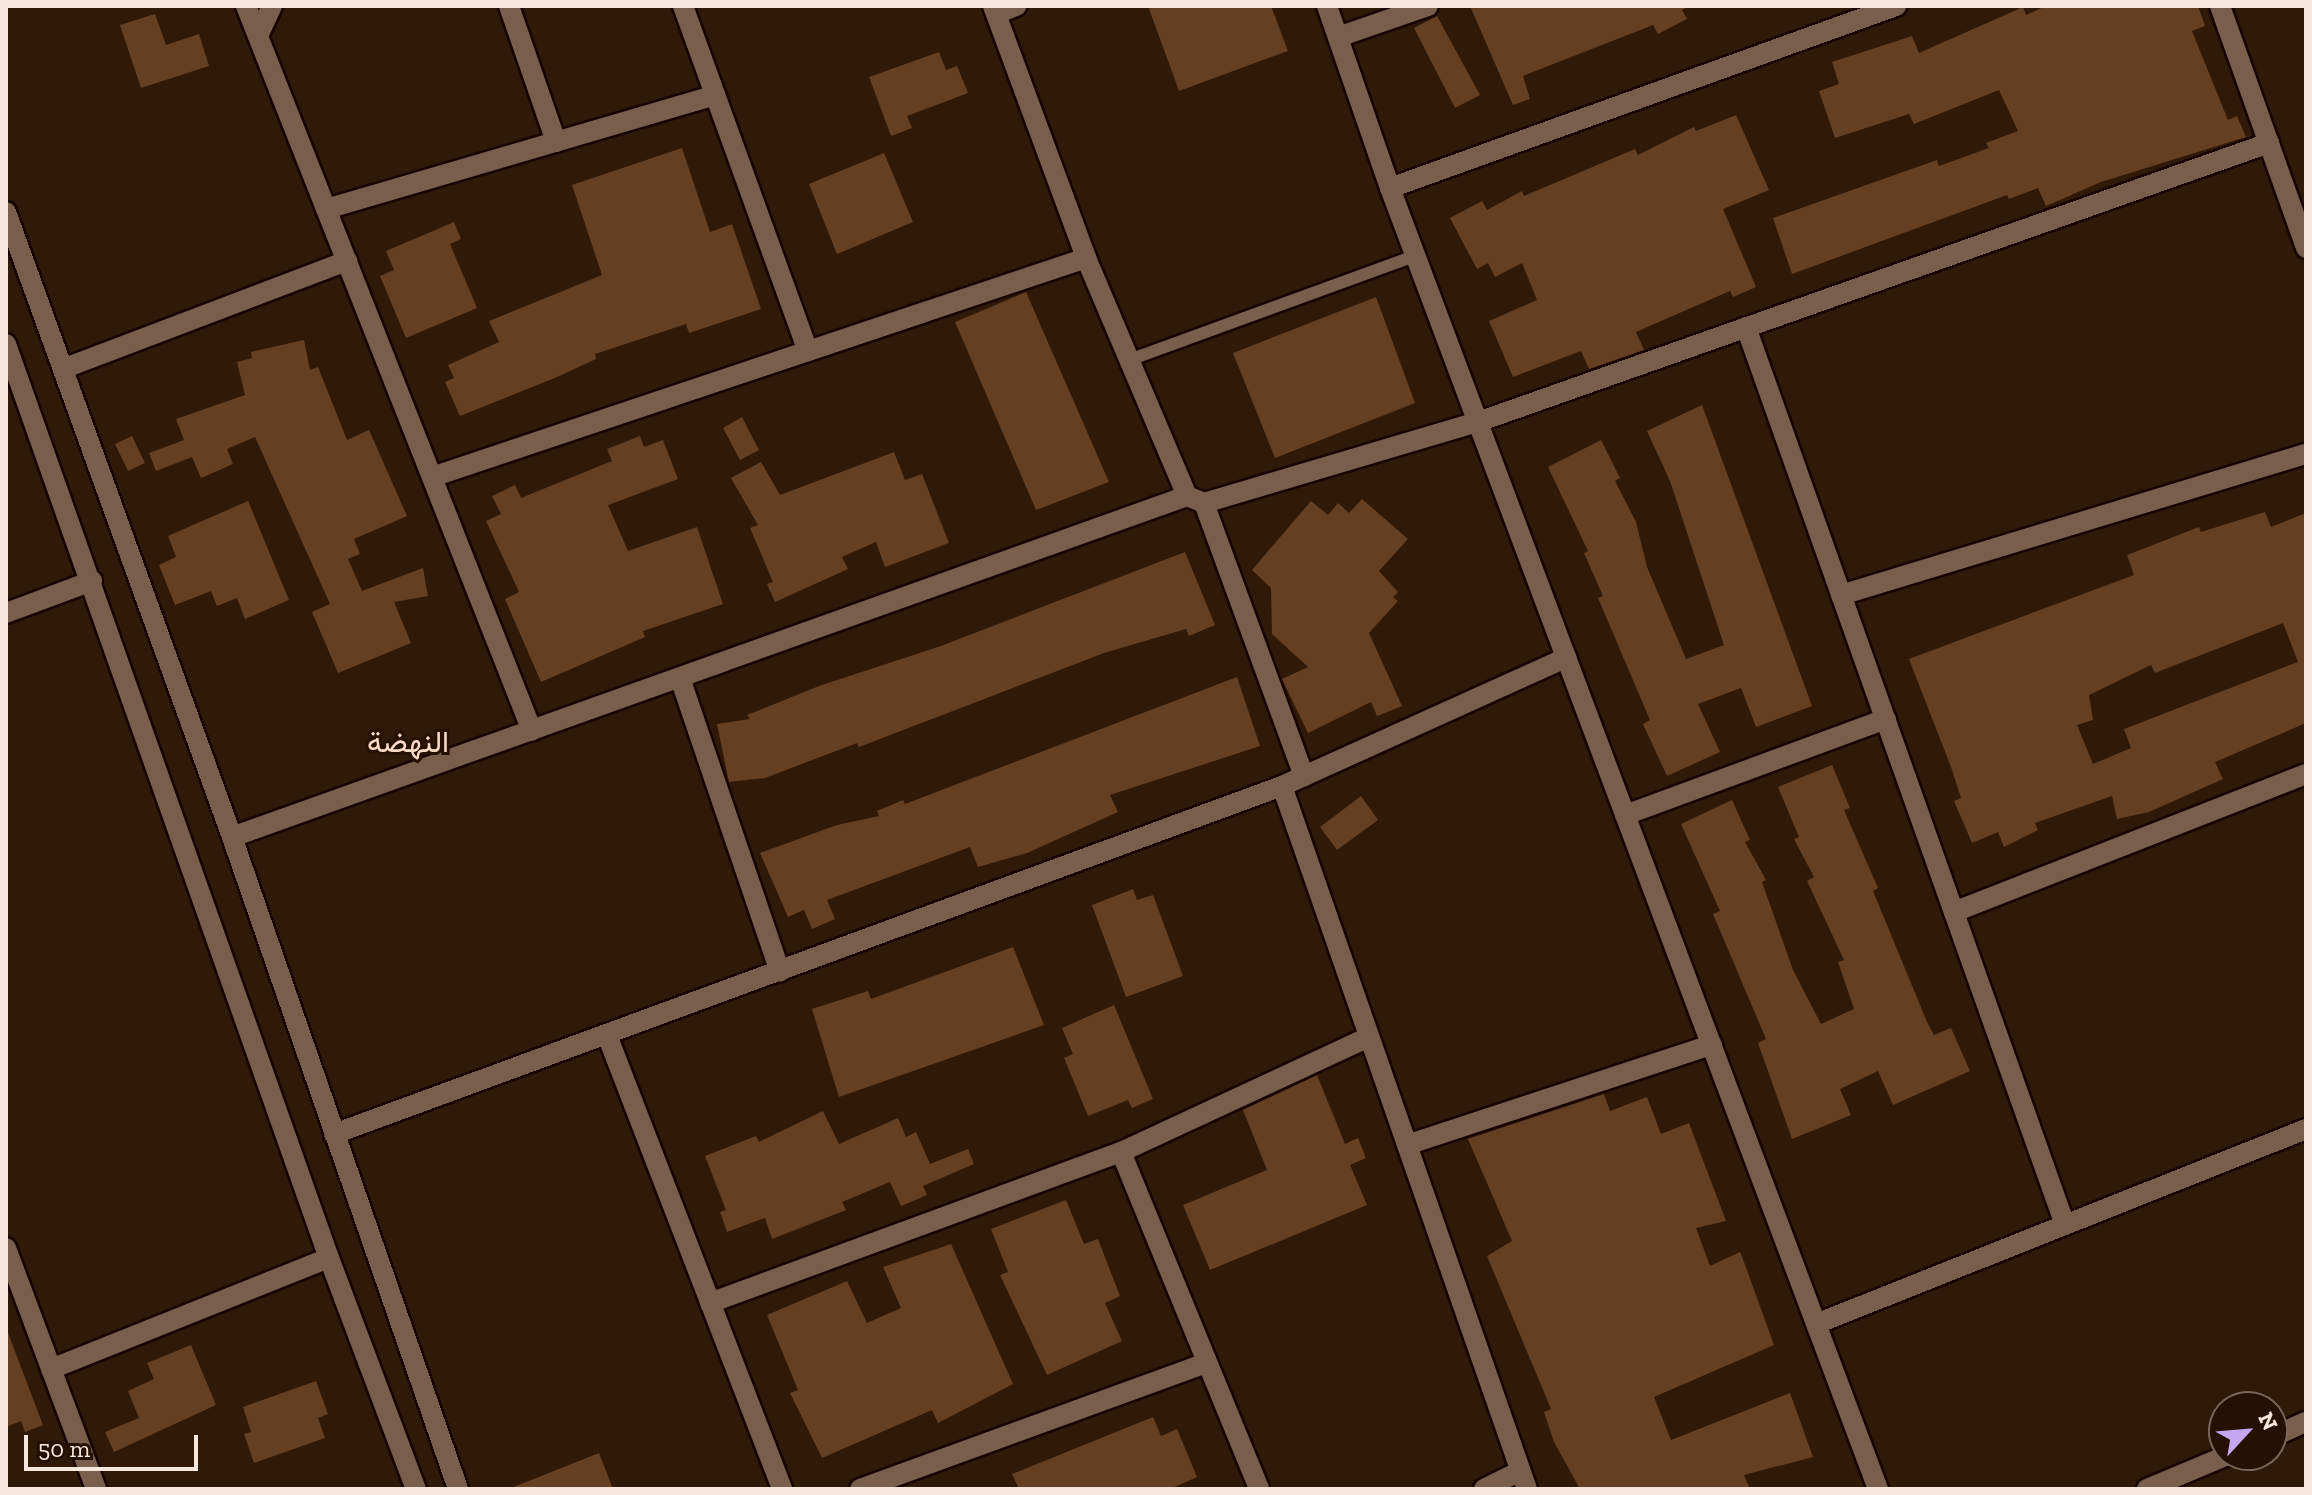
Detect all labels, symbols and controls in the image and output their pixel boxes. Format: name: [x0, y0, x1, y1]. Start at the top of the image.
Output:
district label: النهضة: [367, 724, 449, 760]
north arrow: [2208, 1391, 2288, 1471]
text: N: [2252, 1408, 2284, 1435]
scale bar: [28, 1419, 202, 1469]
text: 50 m: [38, 1434, 90, 1463]

